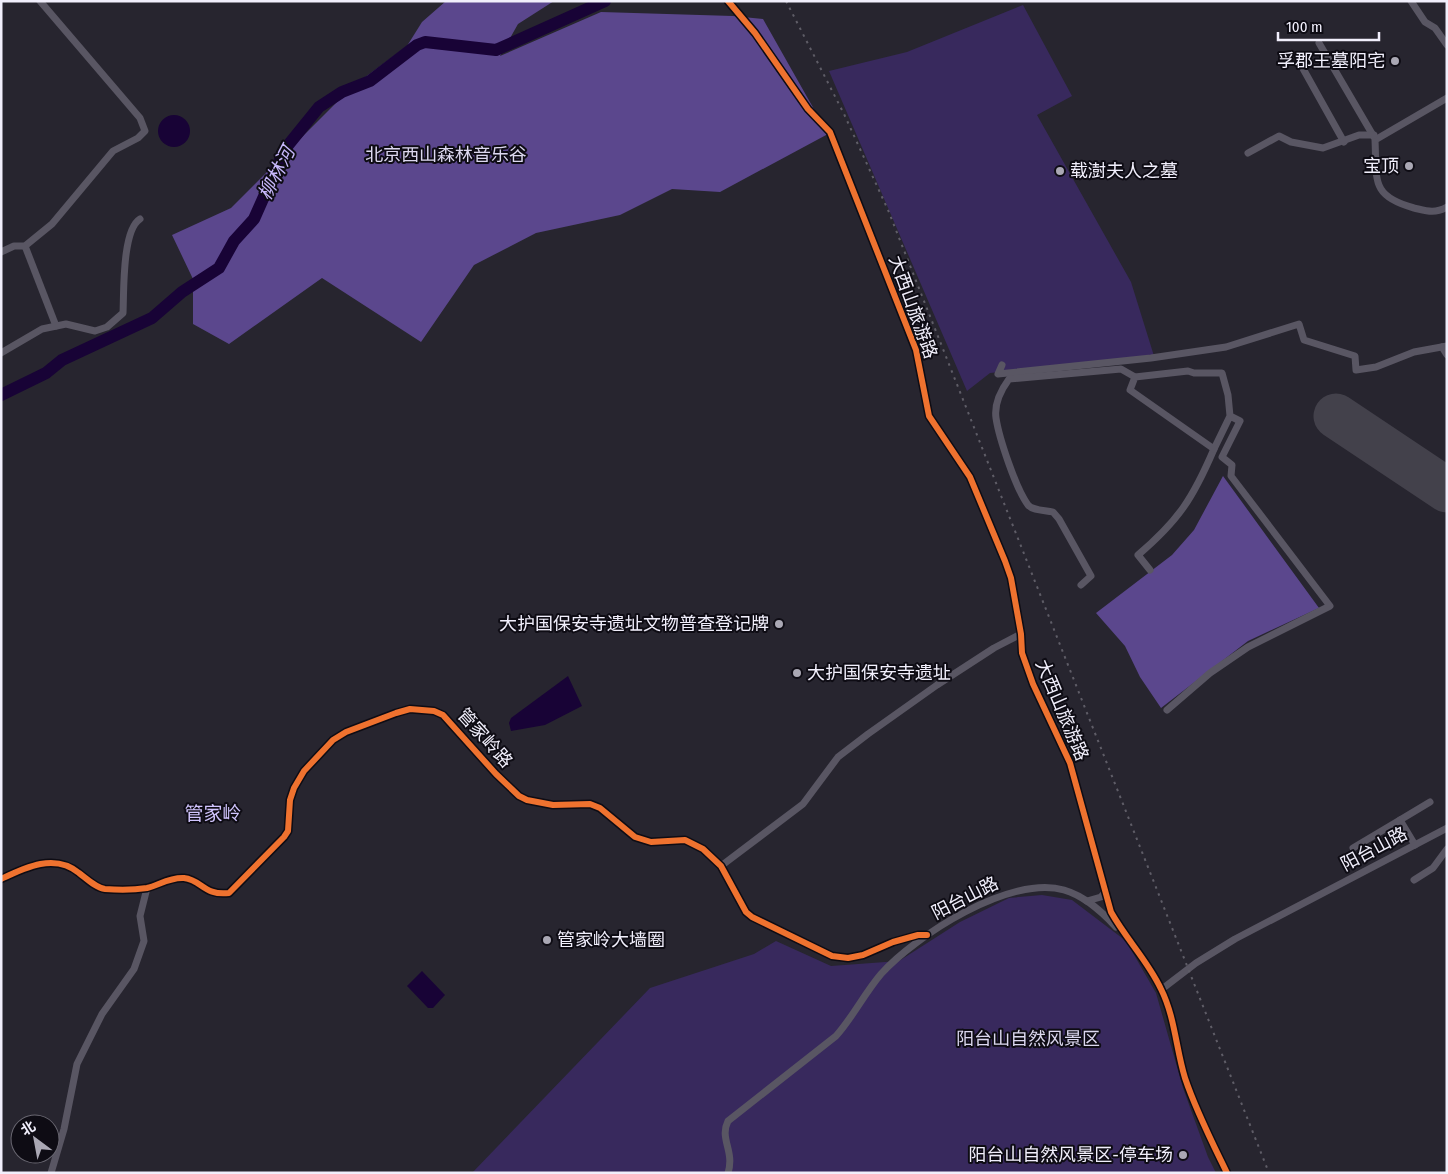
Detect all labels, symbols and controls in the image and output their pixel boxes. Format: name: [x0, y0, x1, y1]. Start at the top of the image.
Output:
scale bar: [1278, 10, 1379, 42]
text: 100 m: [1286, 18, 1323, 36]
place label: 孚郡王墓阳宅: [1277, 50, 1385, 72]
marker: 孚郡王墓阳宅: [1389, 55, 1401, 67]
water label: 柳林河: [253, 139, 301, 204]
park label: 北京西山森林音乐谷: [365, 144, 527, 166]
place label: 宝顶: [1363, 155, 1399, 177]
place label: 载澍夫人之墓: [1070, 160, 1178, 182]
marker: 宝顶: [1403, 160, 1415, 172]
marker: 载澍夫人之墓: [1054, 165, 1066, 177]
street label: 大西山旅游路: [884, 252, 942, 362]
place label: 大护国保安寺遗址文物普查登记牌: [499, 613, 769, 635]
marker: 大护国保安寺遗址文物普查登记牌: [773, 618, 785, 630]
street label: 大西山旅游路: [1031, 656, 1093, 764]
place label: 大护国保安寺遗址: [807, 662, 951, 684]
marker: 大护国保安寺遗址: [791, 667, 803, 679]
street label: 管家岭路: [453, 704, 517, 772]
district label: 管家岭: [184, 802, 242, 825]
street label: 阳台山路: [1337, 822, 1411, 876]
street label: 阳台山路: [928, 872, 1002, 924]
place label: 管家岭大墙圈: [557, 929, 665, 951]
marker: 管家岭大墙圈: [541, 934, 553, 946]
park label: 阳台山自然风景区: [956, 1028, 1100, 1050]
north arrow: [10, 1114, 60, 1164]
text: 北: [18, 1117, 39, 1139]
place label: 阳台山自然风景区-停车场: [968, 1144, 1173, 1166]
marker: 阳台山自然风景区-停车场: [1177, 1149, 1189, 1161]

